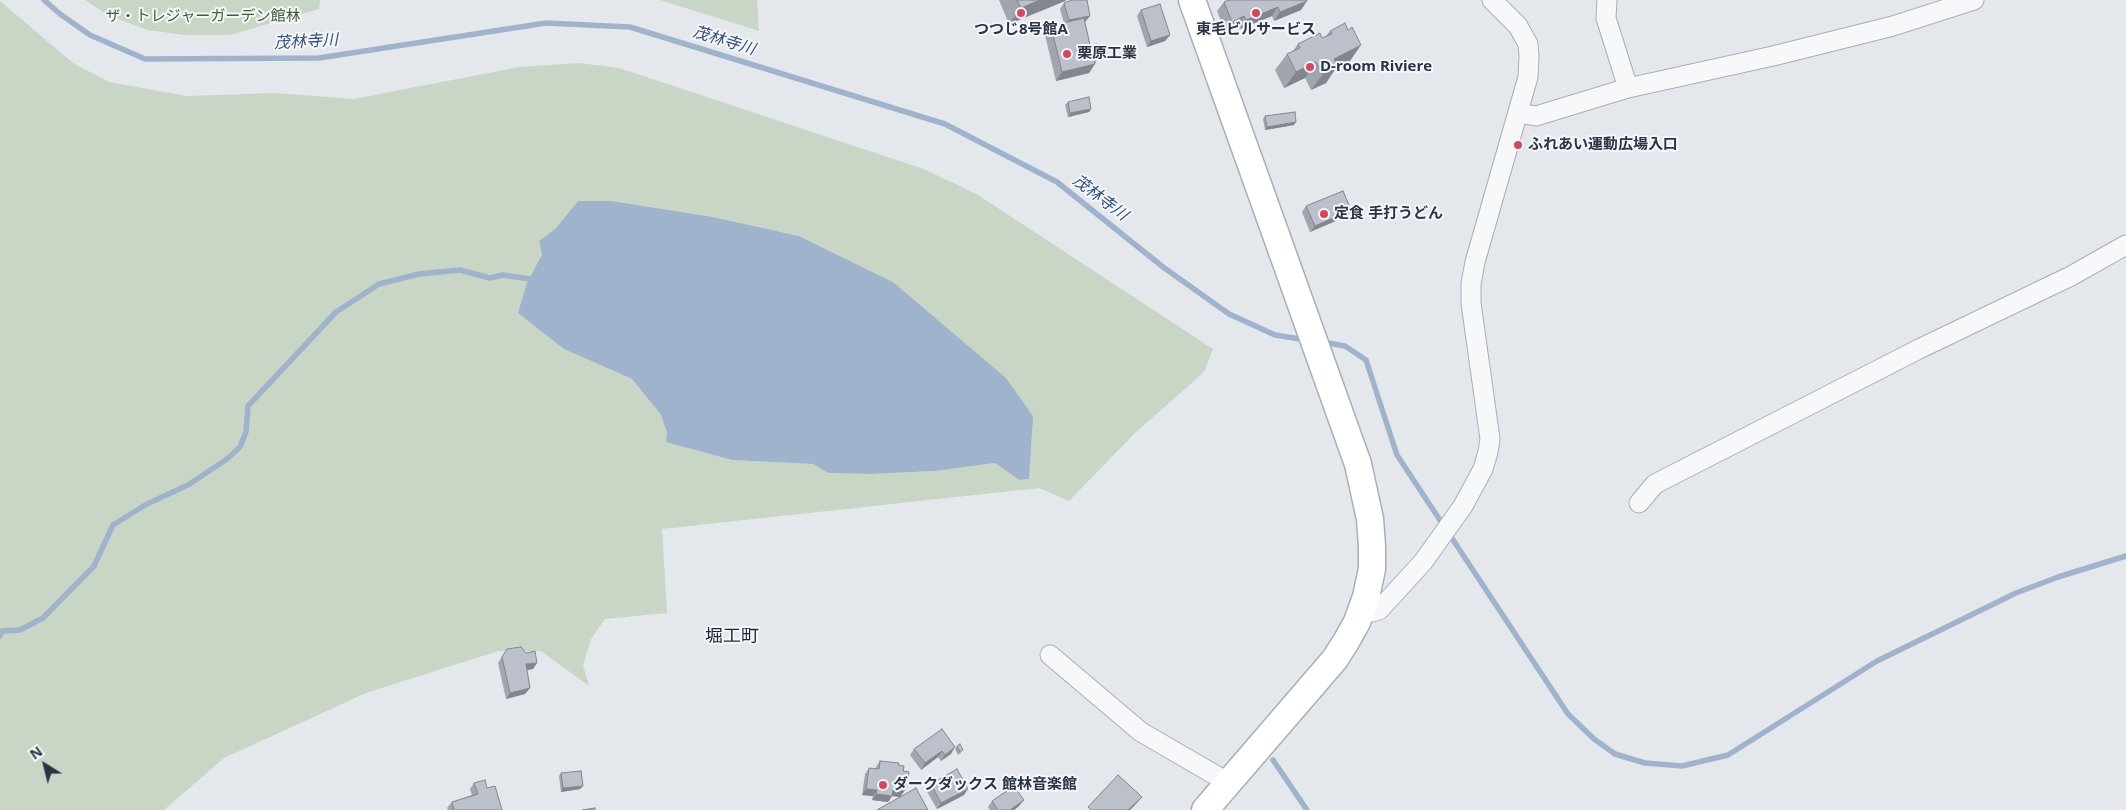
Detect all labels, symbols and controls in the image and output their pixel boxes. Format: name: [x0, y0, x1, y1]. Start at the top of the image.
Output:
marker: つつじ8号館A: [1015, 7, 1027, 19]
marker: 東毛ビルサービス: [1250, 7, 1262, 19]
park label: ザ・トレジャーガーデン館林: [106, 8, 300, 26]
place label: つつじ8号館A: [974, 21, 1068, 39]
place label: 東毛ビルサービス: [1196, 21, 1316, 39]
water label: 茂林寺川: [691, 22, 757, 60]
water label: 茂林寺川: [274, 31, 338, 53]
place label: 栗原工業: [1077, 45, 1137, 63]
marker: 栗原工業: [1061, 48, 1073, 60]
place label: D-room Riviere: [1320, 58, 1432, 76]
marker: D-room Riviere: [1304, 61, 1316, 73]
place label: ふれあい運動広場入口: [1528, 136, 1678, 154]
marker: ふれあい運動広場入口: [1512, 139, 1524, 151]
water label: 茂林寺川: [1069, 171, 1131, 225]
place label: 定食 手打うどん: [1334, 205, 1443, 223]
marker: 定食 手打うどん: [1318, 208, 1330, 220]
district label: 堀工町: [705, 626, 759, 648]
north arrow: [20, 740, 70, 790]
text: N: [26, 741, 46, 763]
place label: ダークダックス 館林音楽館: [893, 776, 1077, 794]
marker: ダークダックス 館林音楽館: [877, 779, 889, 791]

